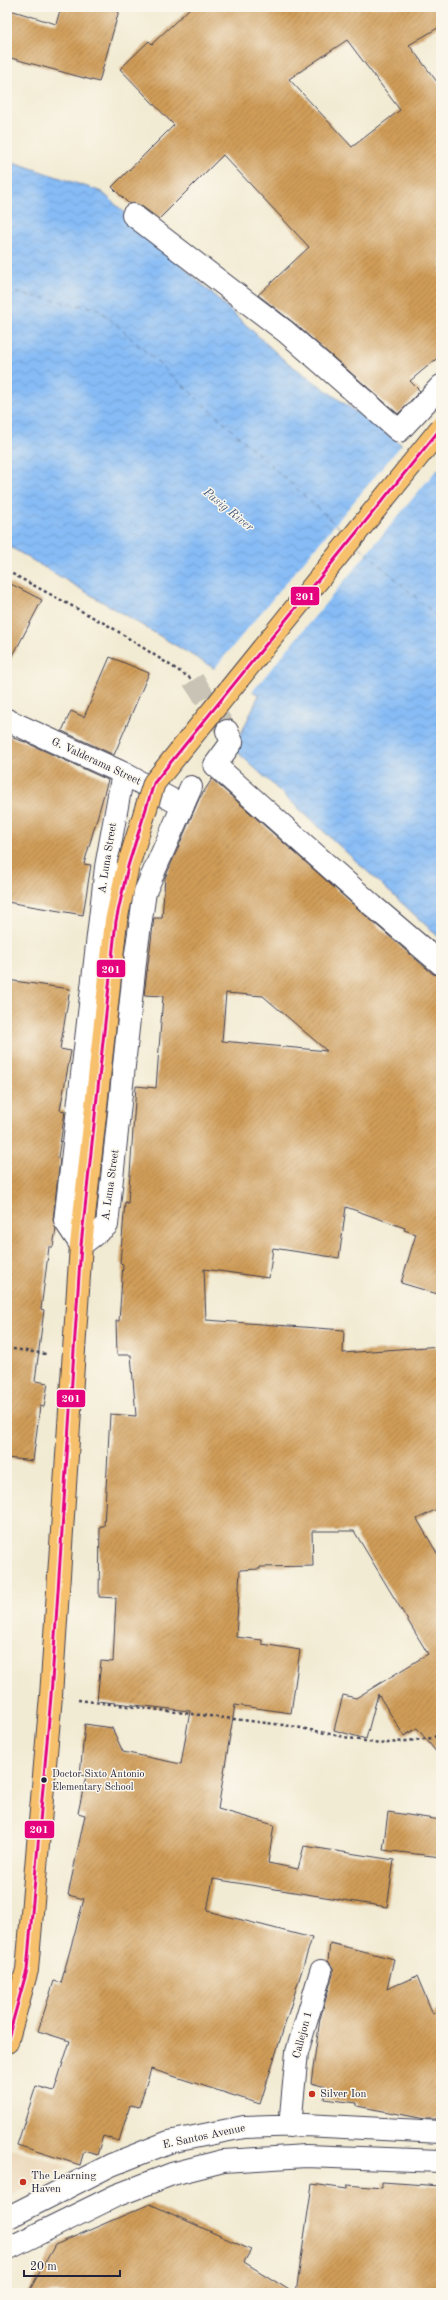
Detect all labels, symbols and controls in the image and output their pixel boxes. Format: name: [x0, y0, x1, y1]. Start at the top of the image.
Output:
water label: Pasig River: [200, 486, 256, 534]
line badge: 201: [290, 586, 320, 606]
text: 201: [295, 592, 315, 603]
street label: G. Valderama Street: [50, 736, 143, 788]
street label: A. Luna Street: [97, 822, 119, 894]
line badge: 201: [96, 959, 126, 978]
text: 201: [101, 965, 121, 976]
street label: A. Luna Street: [101, 1149, 121, 1221]
line badge: 201: [56, 1389, 86, 1408]
text: 201: [61, 1394, 81, 1405]
place label: Doctor Sixto Antonio Elementary School: [52, 1769, 144, 1792]
marker: Doctor Sixto Antonio Elementary School: [39, 1775, 49, 1785]
line badge: 201: [24, 1820, 55, 1839]
text: 201: [29, 1825, 49, 1836]
street label: Callejon 1: [291, 2010, 315, 2060]
marker: Silver Ion: [307, 2089, 317, 2099]
place label: Silver Ion: [320, 2089, 367, 2100]
street label: E. Santos Avenue: [162, 2123, 246, 2151]
place label: The Learning Haven: [31, 2171, 96, 2195]
marker: The Learning Haven: [18, 2177, 28, 2187]
scale bar: [24, 2252, 120, 2278]
text: 20 m: [30, 2261, 57, 2273]

